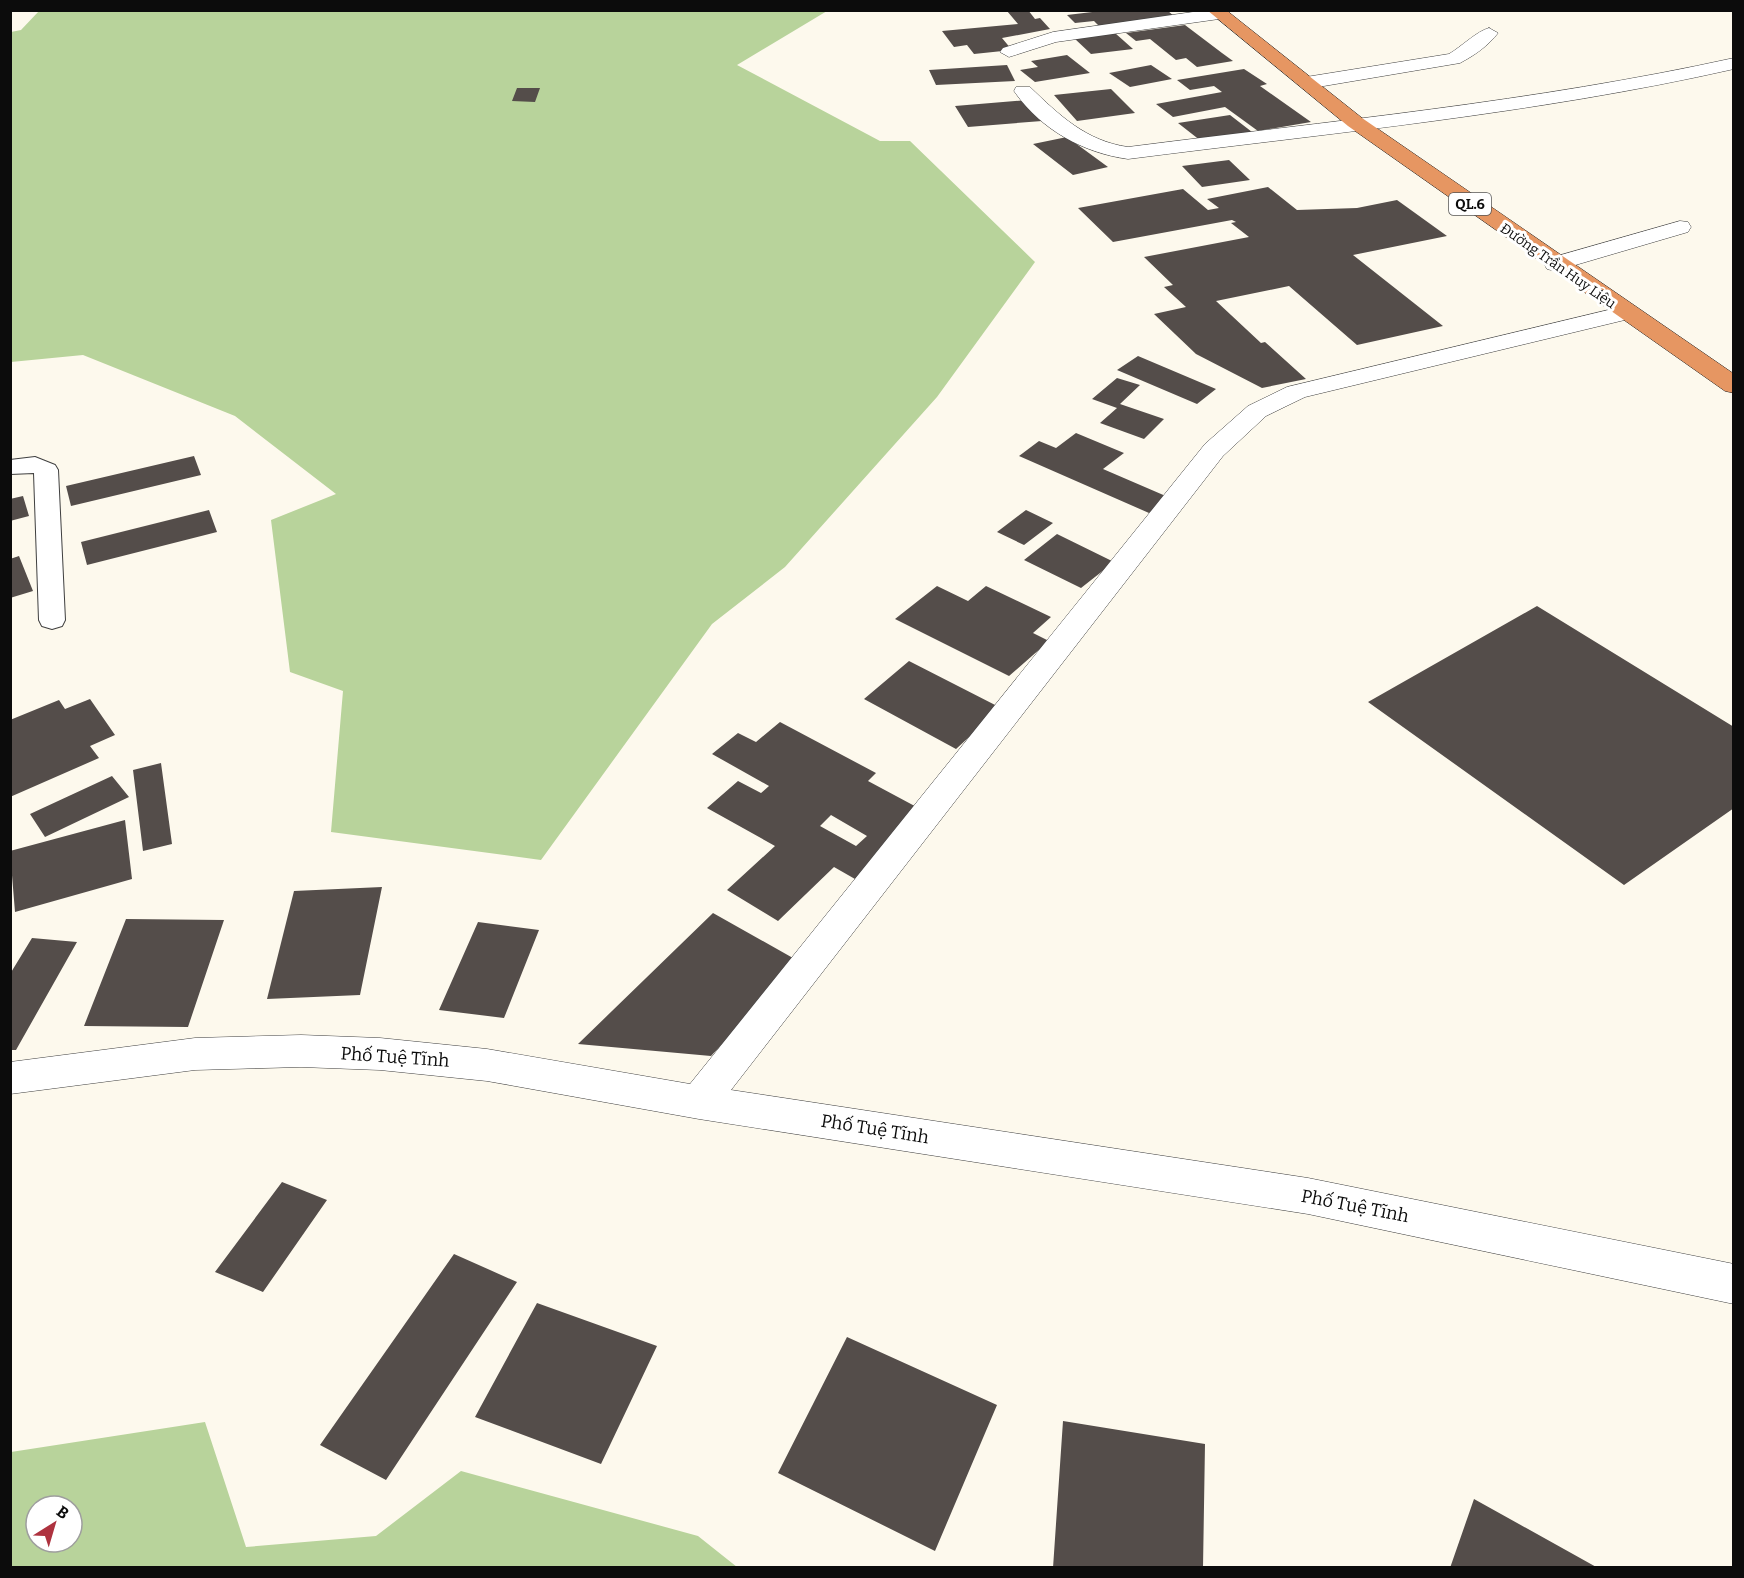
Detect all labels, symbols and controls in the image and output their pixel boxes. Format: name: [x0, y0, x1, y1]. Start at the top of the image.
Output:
road number: QL.6: [1449, 193, 1491, 215]
street label: Đường Trần Huy Liệu: [1497, 219, 1620, 312]
street label: Phố Tuệ Tĩnh: [340, 1042, 450, 1072]
street label: Phố Tuệ Tĩnh: [819, 1110, 931, 1148]
street label: Phố Tuệ Tĩnh: [1299, 1185, 1411, 1227]
north arrow: [24, 1494, 84, 1554]
text: B: [53, 1502, 73, 1523]

